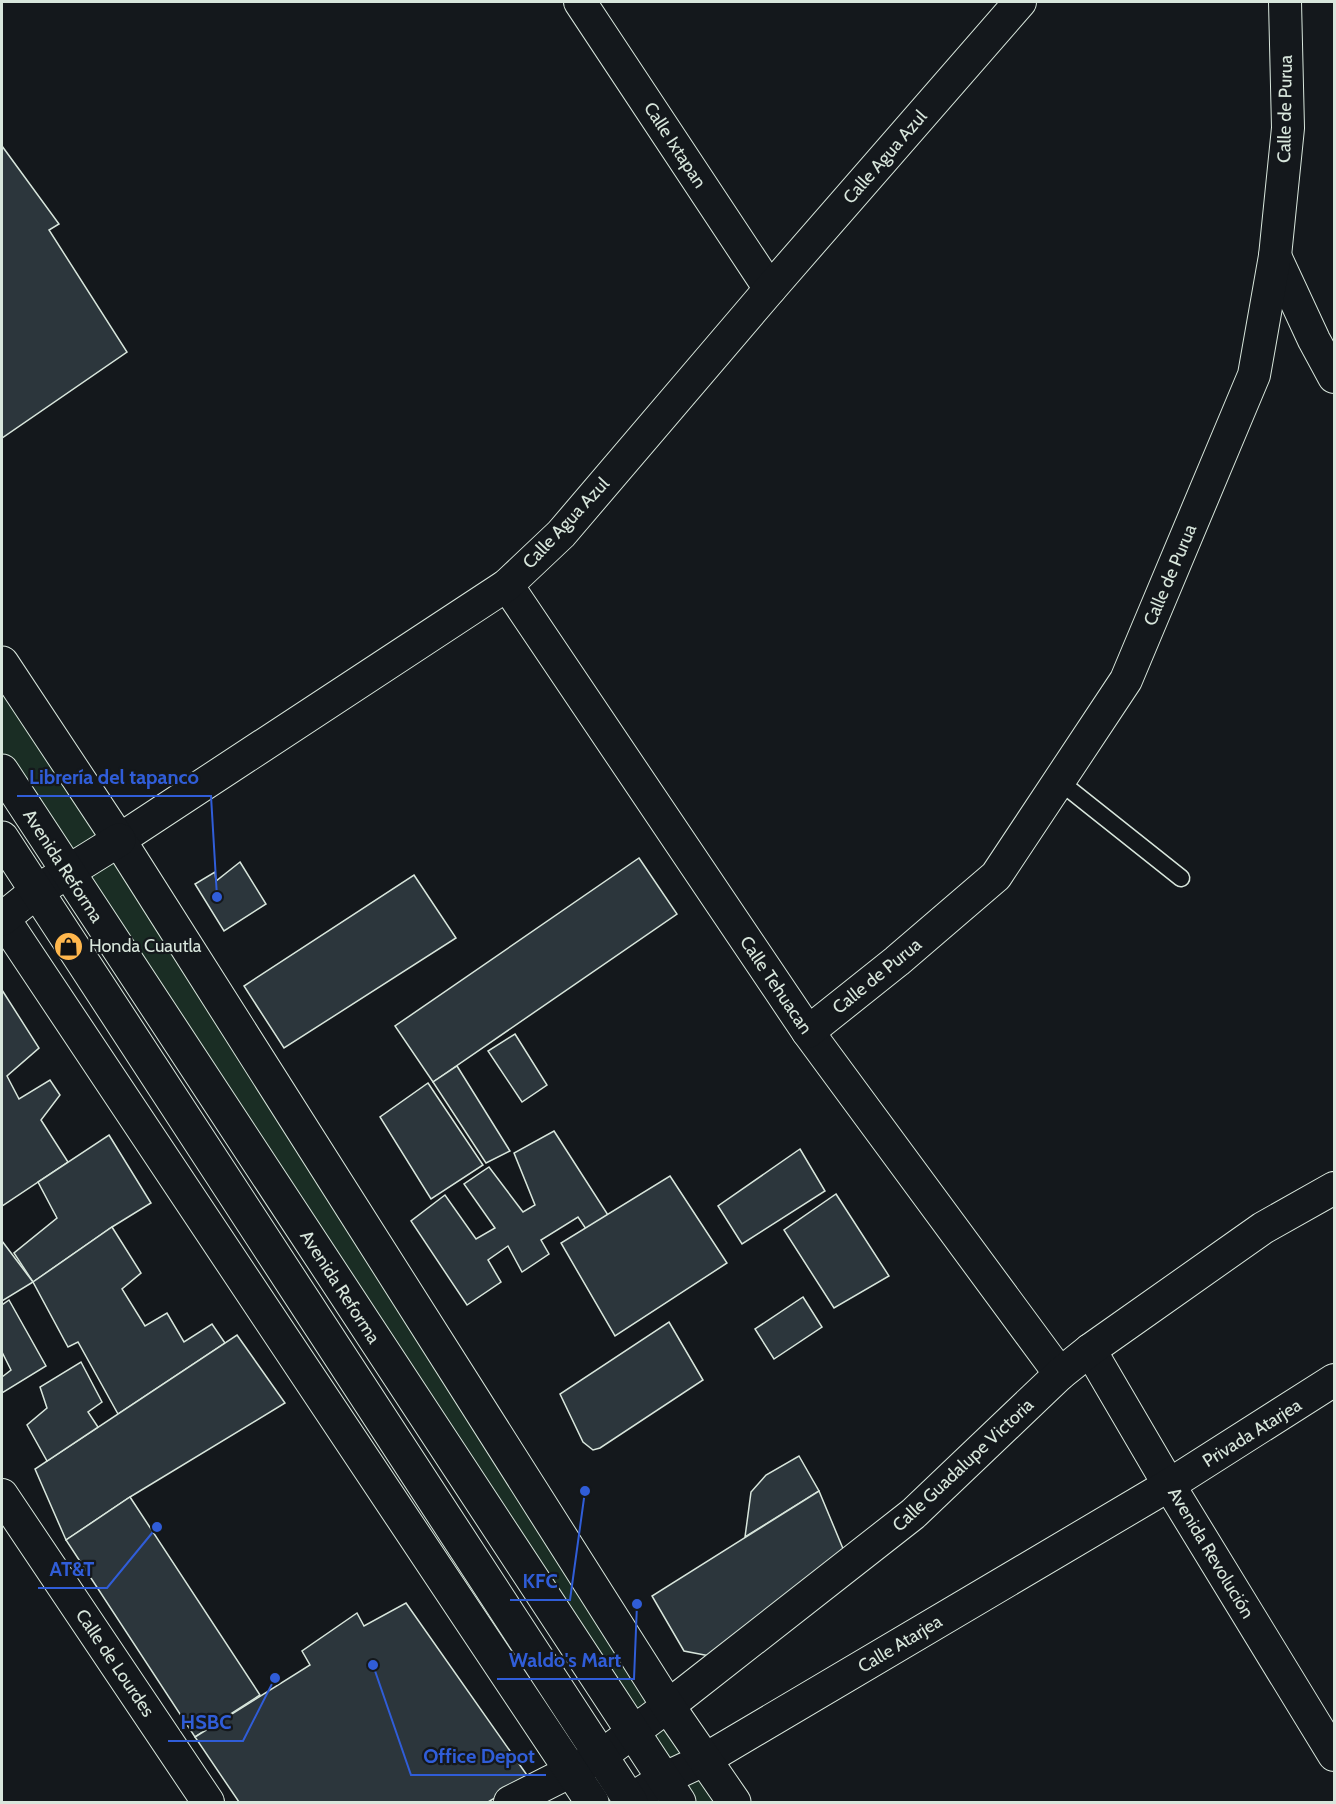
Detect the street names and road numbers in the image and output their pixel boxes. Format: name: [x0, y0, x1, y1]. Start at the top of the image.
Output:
street label: Calle de Purua: [1273, 54, 1297, 163]
street label: Calle Ixtapan: [639, 98, 711, 192]
street label: Calle Agua Azul: [838, 105, 932, 208]
street label: Calle Agua Azul: [518, 472, 614, 573]
street label: Calle de Purua: [1139, 521, 1201, 629]
street label: Avenida Reforma: [18, 805, 108, 927]
street label: Calle Tehuacan: [735, 932, 817, 1038]
street label: Calle de Purua: [828, 933, 926, 1019]
street label: Avenida Reforma: [295, 1226, 385, 1348]
street label: Calle Guadalupe Victoria: [888, 1394, 1038, 1536]
street label: Privada Atarjea: [1199, 1394, 1306, 1472]
street label: Avenida Revolución: [1163, 1484, 1259, 1622]
street label: Calle de Lourdes: [71, 1605, 159, 1721]
street label: Calle Atarjea: [854, 1610, 946, 1678]

